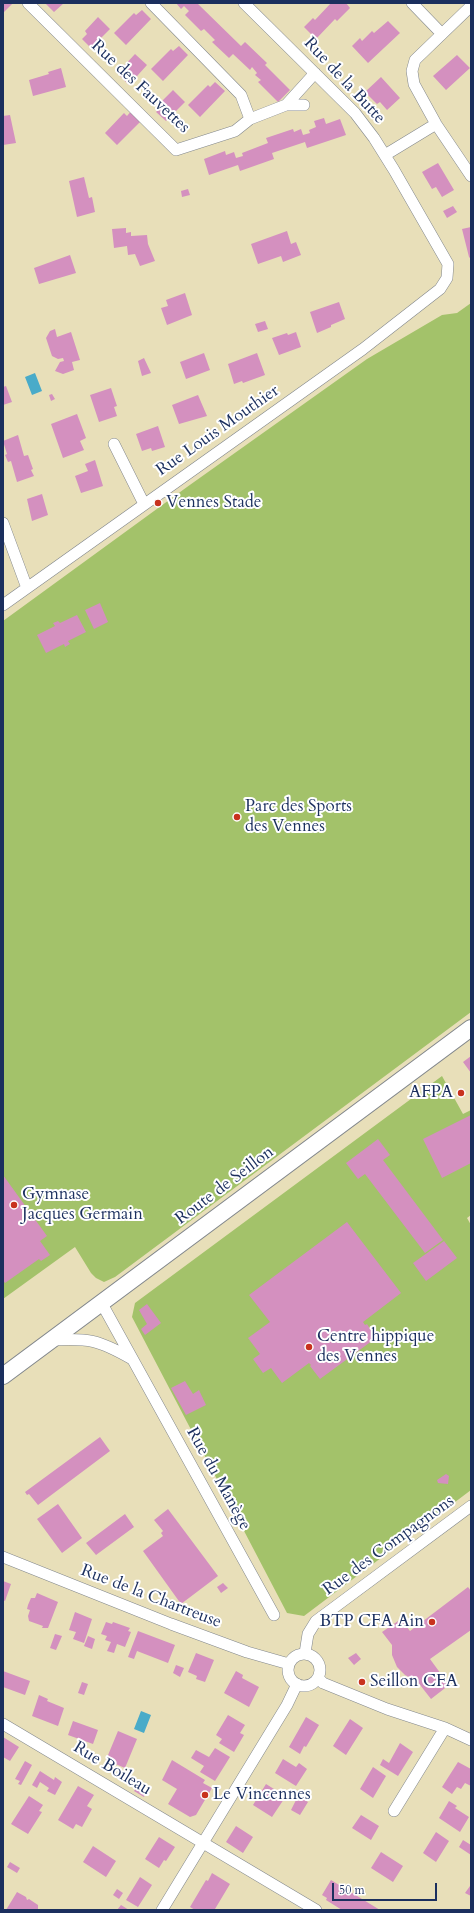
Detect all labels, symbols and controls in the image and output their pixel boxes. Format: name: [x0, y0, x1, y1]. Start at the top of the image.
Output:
street label: Rue de la Butte: [299, 34, 389, 128]
street label: Rue des Fauvettes: [87, 36, 193, 138]
street label: Rue Louis Mouthier: [153, 381, 283, 481]
place label: Vennes Stade: [166, 493, 262, 513]
marker: Vennes Stade: [153, 498, 163, 508]
place label: Parc des Sports des Vennes: [245, 797, 352, 837]
marker: Parc des Sports des Vennes: [232, 812, 242, 822]
place label: AFPA: [409, 1083, 453, 1103]
marker: AFPA: [456, 1088, 466, 1098]
street label: Route de Seillon: [172, 1142, 278, 1230]
place label: Gymnase Jacques Germain: [22, 1185, 143, 1225]
marker: Gymnase Jacques Germain: [9, 1200, 19, 1210]
place label: Centre hippique des Vennes: [317, 1327, 434, 1367]
marker: Centre hippique des Vennes: [304, 1342, 314, 1352]
street label: Rue du Manège: [181, 1424, 255, 1534]
street label: Rue des Compagnons: [319, 1492, 459, 1600]
street label: Rue de la Chartreuse: [78, 1561, 224, 1633]
place label: BTP CFA Ain: [319, 1612, 424, 1632]
marker: BTP CFA Ain: [427, 1617, 437, 1627]
place label: Seillon CFA: [370, 1672, 458, 1692]
marker: Seillon CFA: [357, 1677, 367, 1687]
street label: Rue Boileau: [69, 1738, 155, 1800]
place label: Le Vincennes: [213, 1785, 311, 1805]
marker: Le Vincennes: [200, 1790, 210, 1800]
scale bar: [334, 1875, 439, 1901]
text: 50 m: [339, 1882, 365, 1898]

